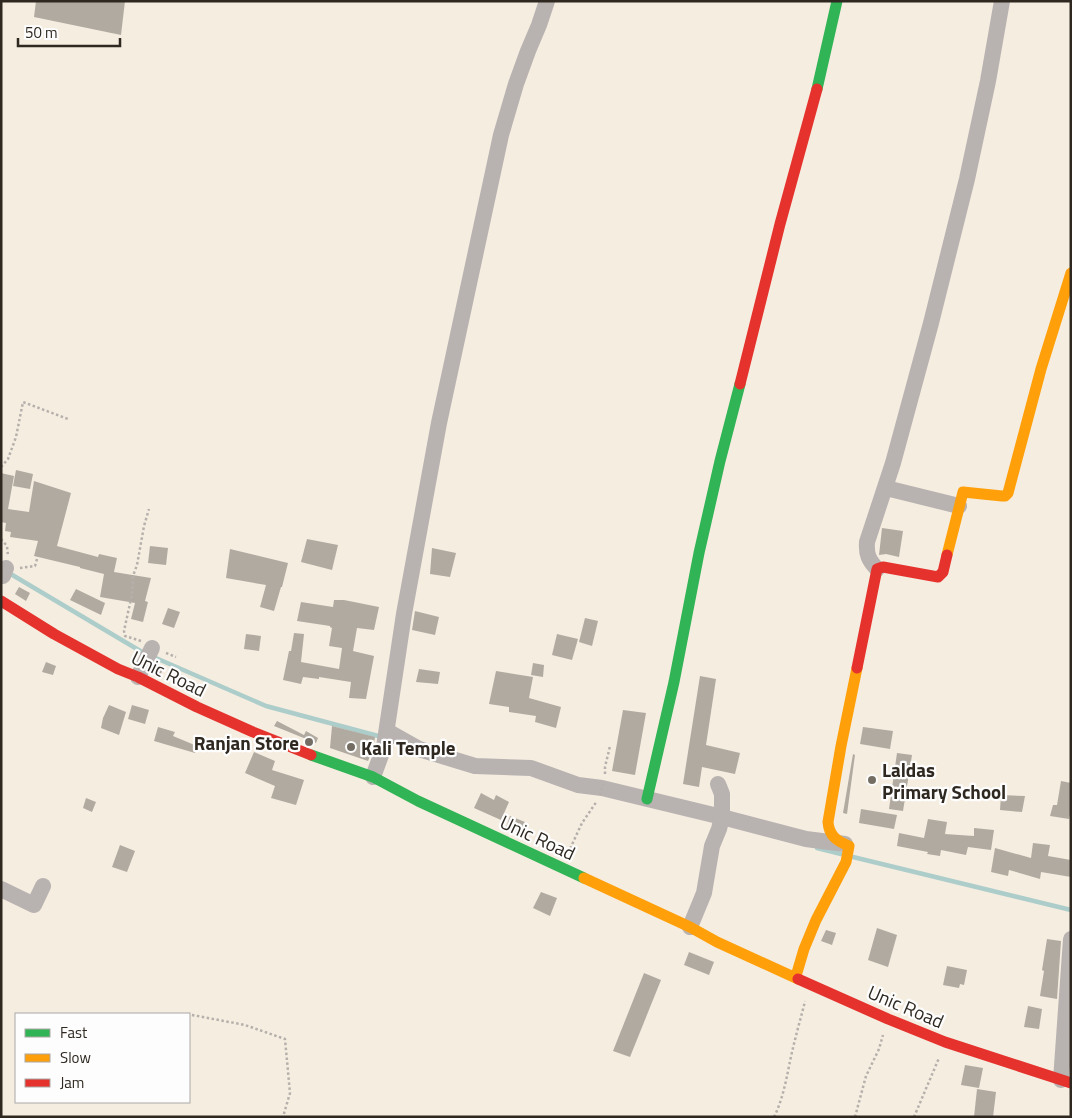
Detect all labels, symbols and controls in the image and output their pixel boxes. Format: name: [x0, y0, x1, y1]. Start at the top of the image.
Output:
scale bar: [18, 15, 120, 47]
text: 50 m: [25, 21, 58, 44]
street label: Unic Road: [127, 642, 211, 704]
place label: Ranjan Store: [194, 728, 299, 757]
place label: Kali Temple: [361, 733, 456, 762]
marker: Ranjan Store: [303, 736, 315, 748]
marker: Kali Temple: [345, 741, 357, 753]
place label: Laldas Primary School: [882, 755, 1006, 806]
marker: Laldas Primary School: [866, 774, 878, 786]
street label: Unic Road: [496, 807, 580, 867]
street label: Unic Road: [863, 977, 949, 1035]
legend: [15, 1013, 190, 1103]
text: Fast: [60, 1021, 88, 1044]
text: Slow: [60, 1046, 91, 1069]
text: Jam: [60, 1071, 84, 1094]

